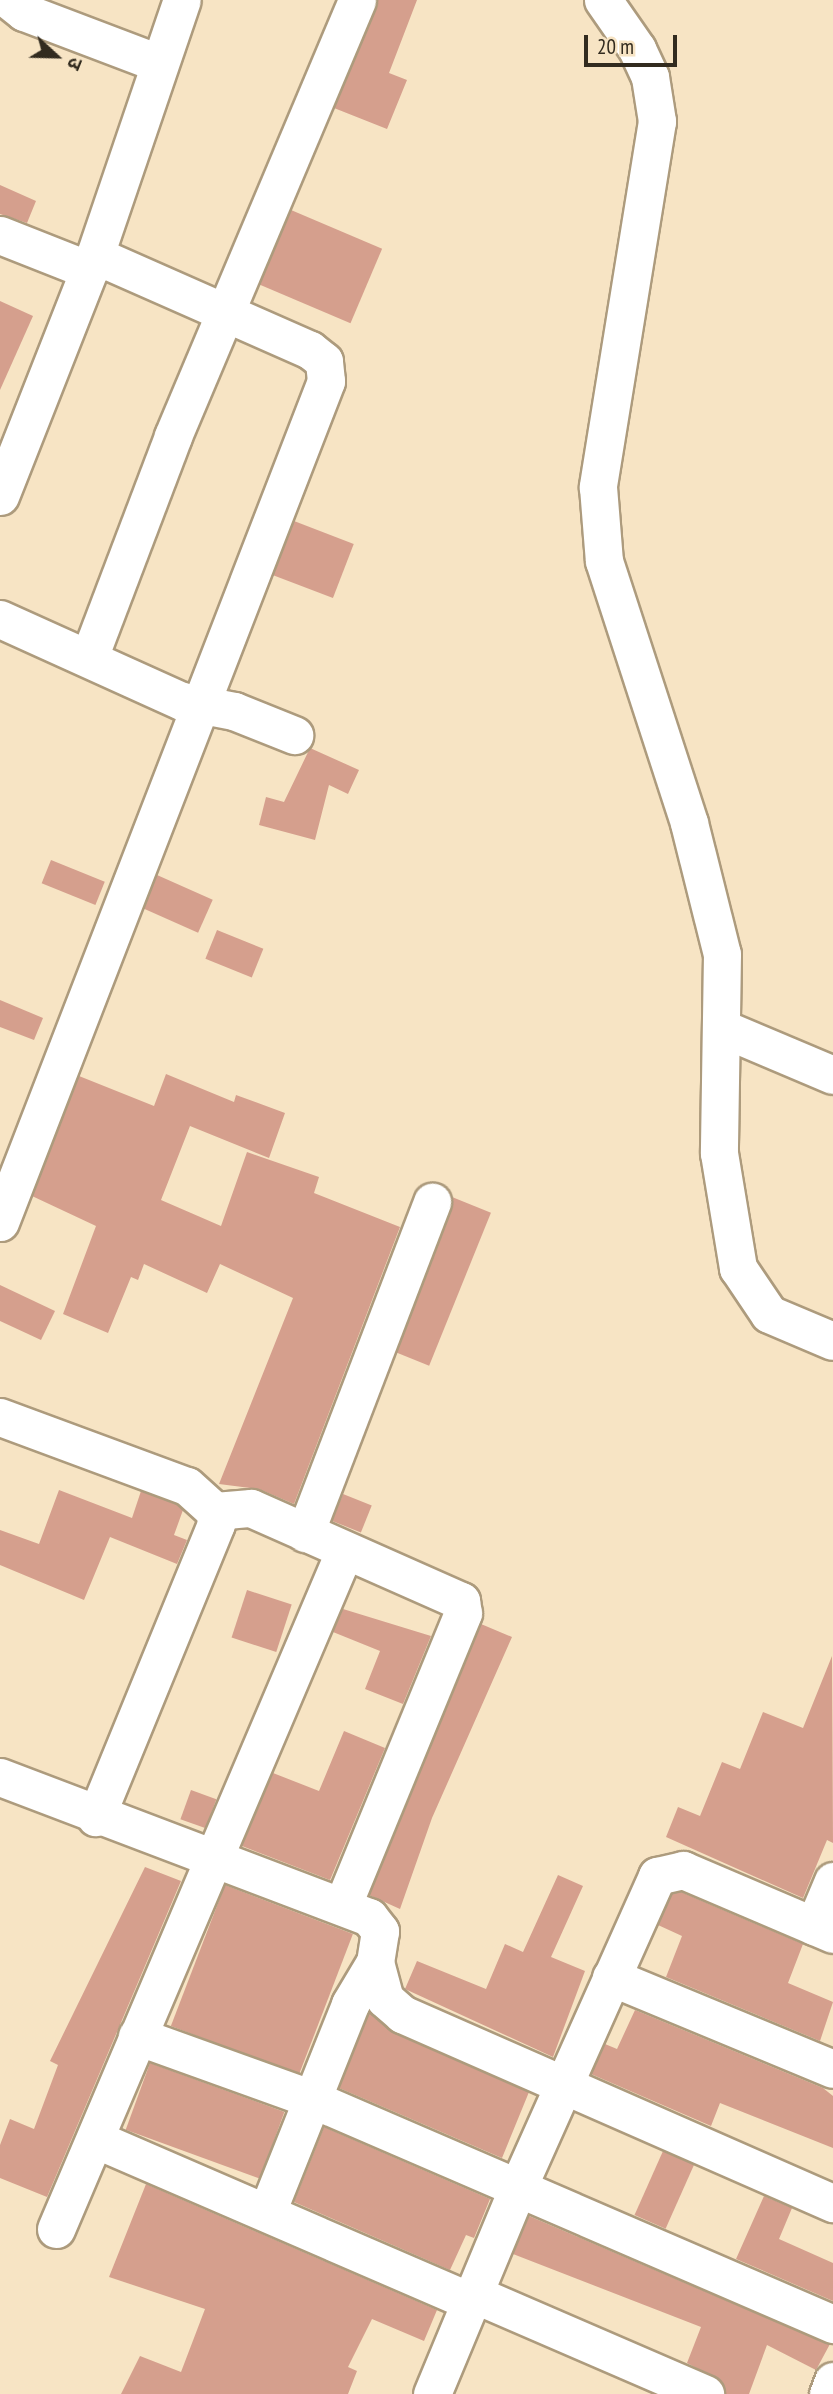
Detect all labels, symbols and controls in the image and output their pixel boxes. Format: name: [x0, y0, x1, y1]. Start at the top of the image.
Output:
north arrow: [21, 21, 91, 91]
scale bar: [588, 21, 681, 65]
text: 20 m: [597, 33, 634, 60]
text: उ: [62, 54, 89, 74]

